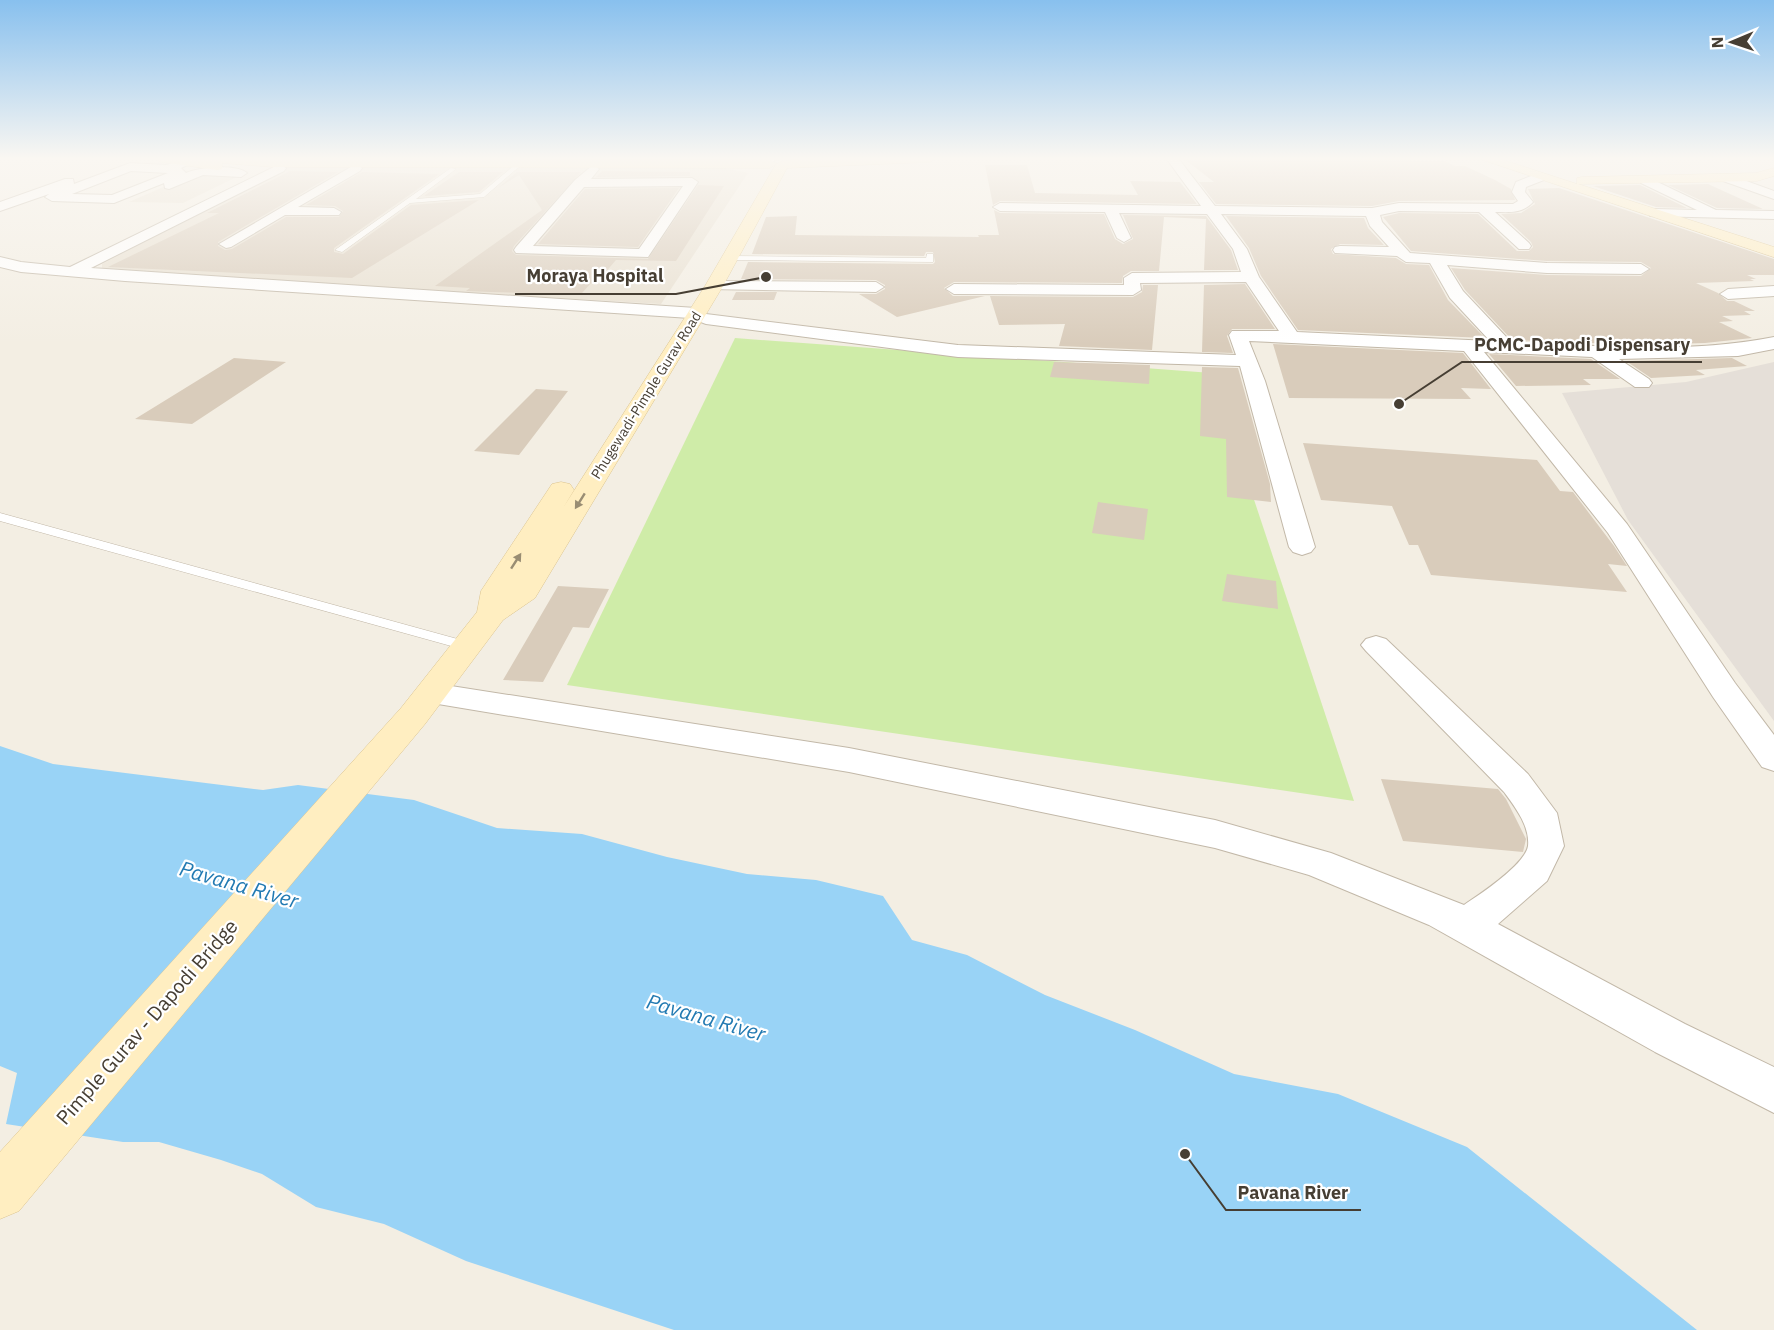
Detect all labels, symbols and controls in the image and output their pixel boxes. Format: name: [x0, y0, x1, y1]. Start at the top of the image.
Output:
north arrow: [1702, 12, 1762, 72]
text: N: [1707, 36, 1727, 49]
callout: Moraya Hospital: [515, 258, 676, 294]
text: Moraya Hospital: [527, 264, 664, 287]
street label: Phugewadi-Pimple Gurav Road: [587, 308, 705, 482]
callout: PCMC-Dapodi Dispensary: [1462, 326, 1702, 362]
text: PCMC-Dapodi Dispensary: [1474, 333, 1690, 356]
one-way arrow: [575, 493, 586, 510]
one-way arrow: [510, 552, 521, 569]
water label: Pavana River: [177, 854, 303, 915]
street label: Pimple Gurav - Dapodi Bridge: [50, 913, 244, 1130]
water label: Pavana River: [644, 987, 770, 1048]
callout: Pavana River: [1226, 1174, 1361, 1210]
text: Pavana River: [1238, 1181, 1348, 1204]

